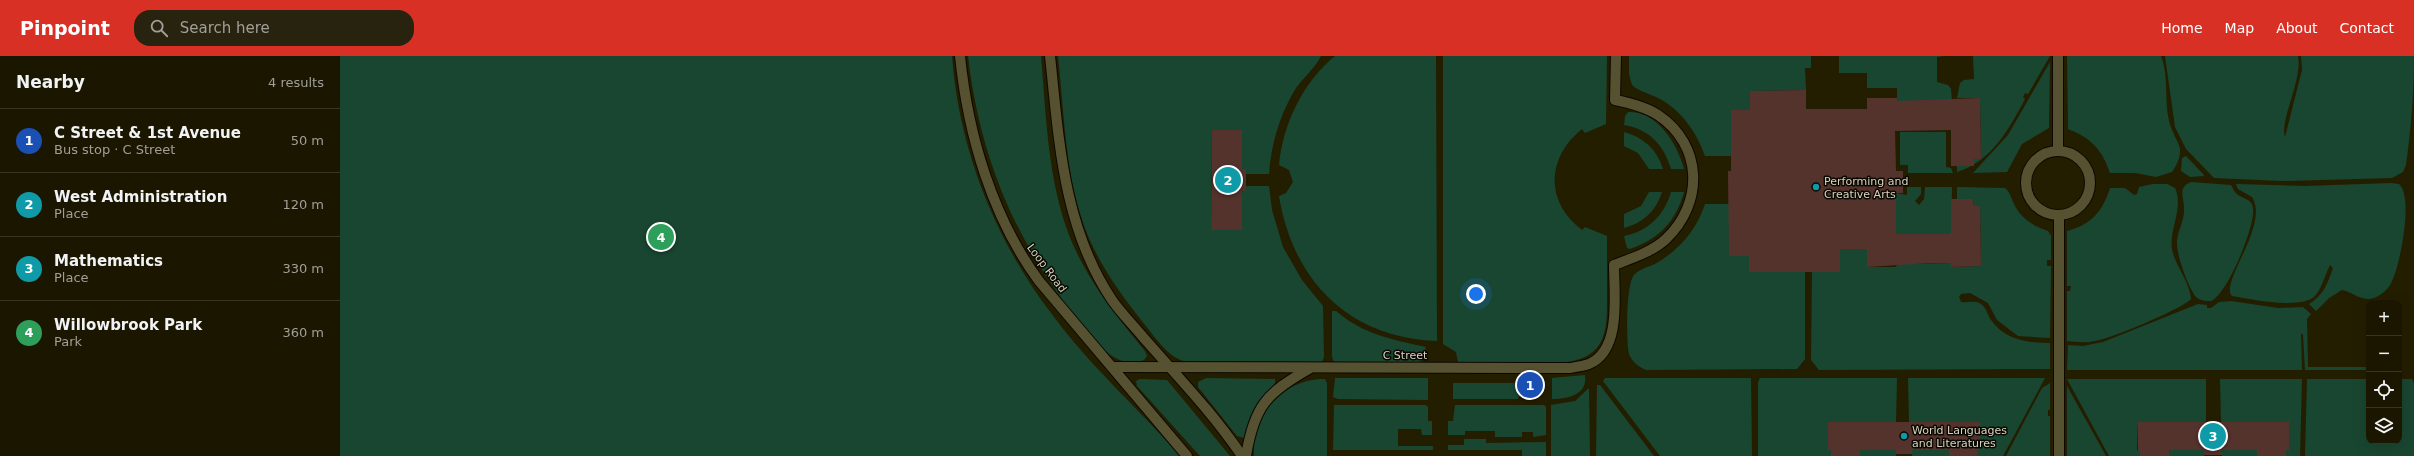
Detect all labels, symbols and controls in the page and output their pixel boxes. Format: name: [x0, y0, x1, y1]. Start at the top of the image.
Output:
search box: [134, 10, 414, 46]
text: Pinpoint: [20, 17, 110, 39]
icon: search: [148, 17, 170, 39]
text: Search here: [180, 19, 270, 37]
text: Home: [2161, 20, 2203, 36]
text: Map: [2225, 20, 2254, 36]
text: About: [2276, 20, 2318, 36]
text: Contact: [2340, 20, 2394, 36]
text: Nearby: [16, 72, 85, 92]
text: 4 results: [268, 75, 324, 90]
text: C Street & 1st Avenue: [54, 124, 241, 142]
text: 1: [24, 133, 34, 148]
text: 50 m: [291, 133, 324, 148]
text: Bus stop · C Street: [54, 142, 175, 157]
pin: 2: [1215, 165, 1241, 195]
place label: Performing and Creative Arts: [1824, 175, 1908, 201]
marker: Performing and Creative Arts: [1811, 182, 1821, 192]
text: West Administration: [54, 188, 227, 206]
text: 2: [24, 197, 34, 212]
text: 120 m: [282, 197, 324, 212]
text: Place: [54, 206, 89, 221]
pin: 4: [648, 222, 674, 252]
street label: Loop Road: [1024, 241, 1069, 295]
text: Mathematics: [54, 252, 163, 270]
text: 3: [24, 261, 34, 276]
text: 330 m: [282, 261, 324, 276]
text: Place: [54, 270, 89, 285]
your location: [1466, 284, 1486, 304]
map controls: [2366, 300, 2402, 444]
button: +: [2366, 300, 2402, 336]
text: Willowbrook Park: [54, 316, 202, 334]
text: 4: [24, 325, 34, 340]
text: 360 m: [282, 325, 324, 340]
text: Park: [54, 334, 82, 349]
button: −: [2366, 336, 2402, 372]
street label: C Street: [1383, 349, 1428, 362]
pin: 1: [1517, 370, 1543, 400]
button: locate: [2366, 372, 2402, 408]
button: layers: [2366, 408, 2402, 444]
pin: 3: [2200, 421, 2226, 451]
place label: World Languages and Literatures: [1912, 424, 2007, 450]
marker: World Languages and Literatures: [1899, 431, 1909, 441]

